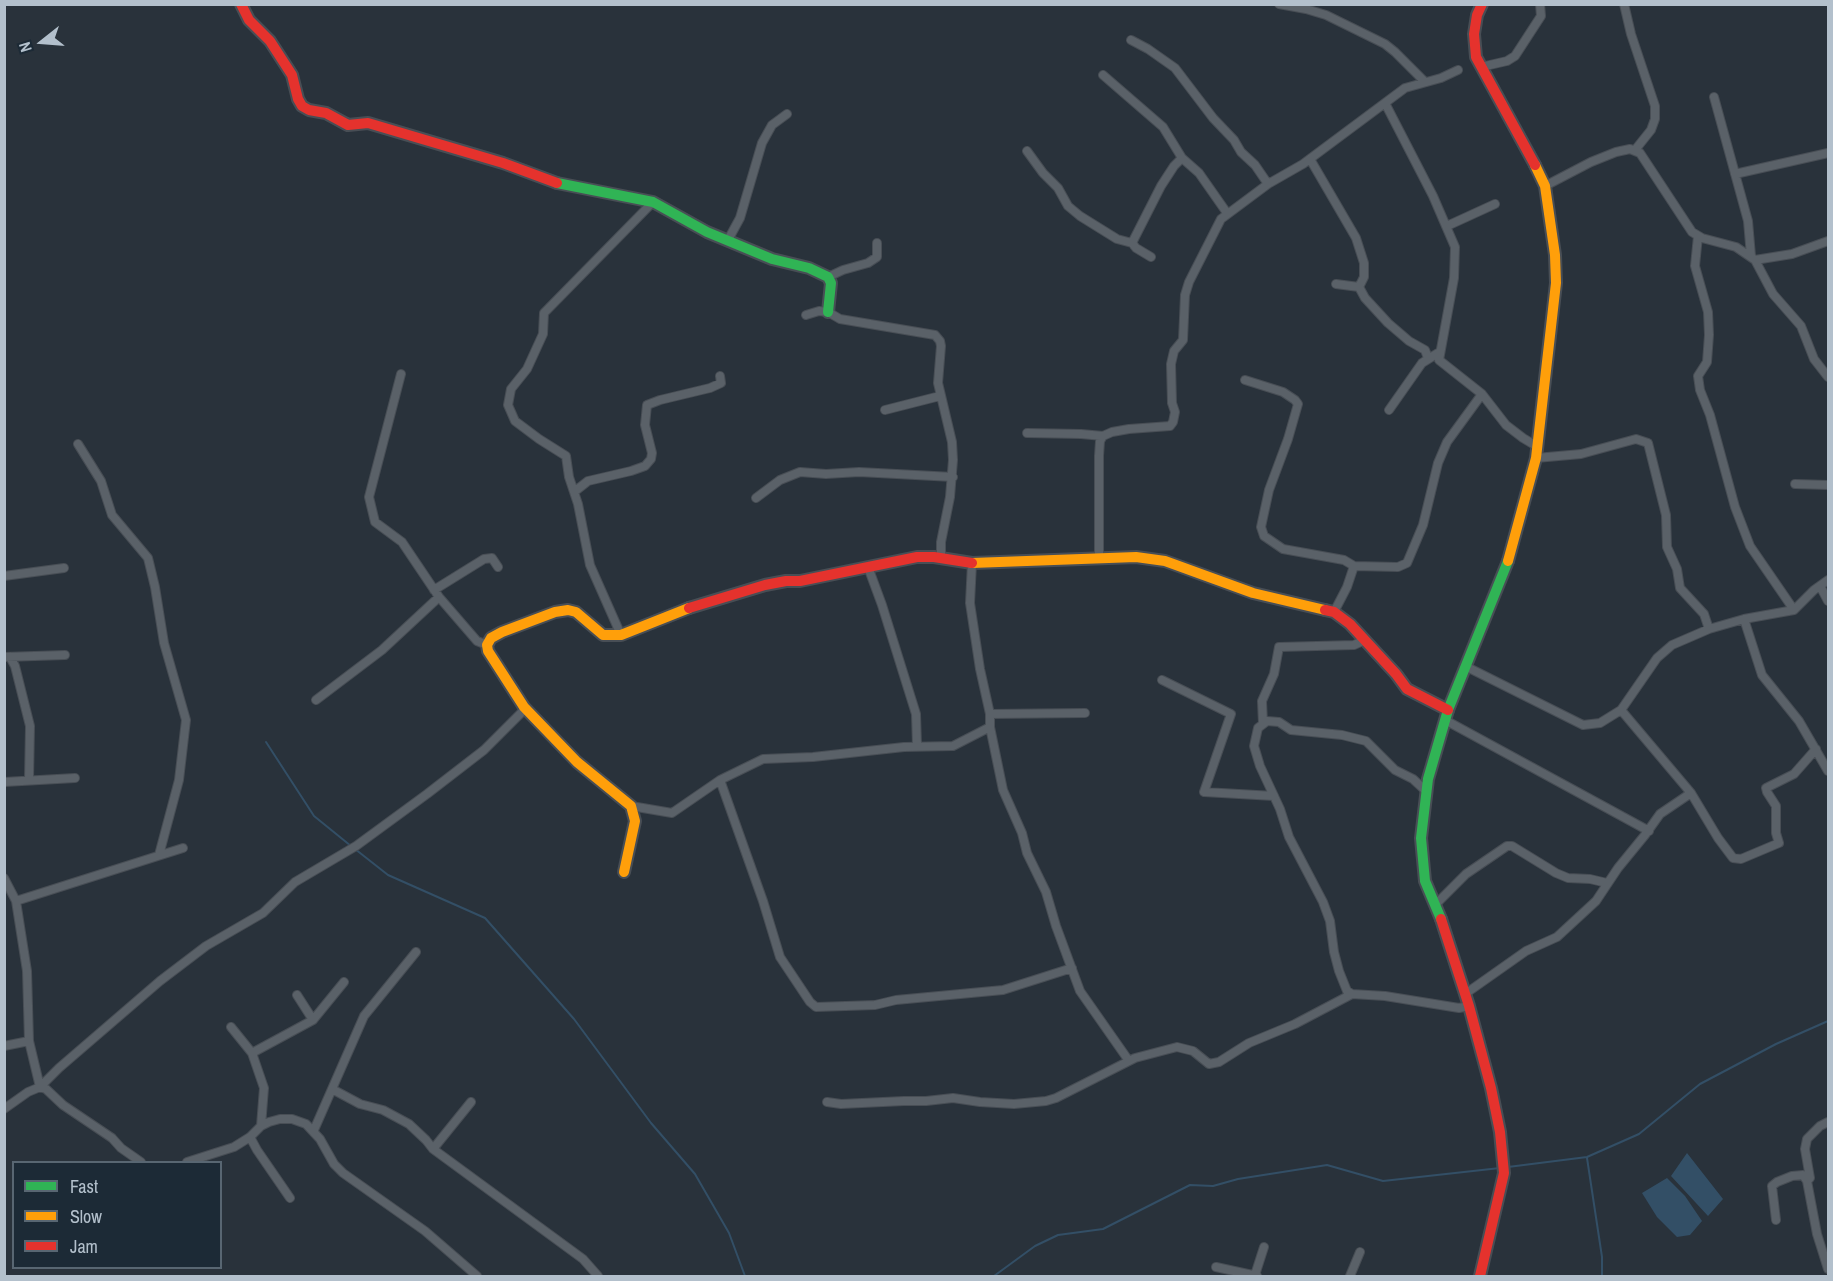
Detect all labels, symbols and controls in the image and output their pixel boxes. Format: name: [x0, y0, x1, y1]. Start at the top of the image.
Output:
north arrow: [12, 12, 72, 72]
text: N: [13, 40, 37, 55]
legend: [12, 1161, 222, 1269]
text: Fast: [70, 1174, 98, 1199]
text: Slow: [70, 1204, 102, 1229]
text: Jam: [70, 1234, 98, 1259]

